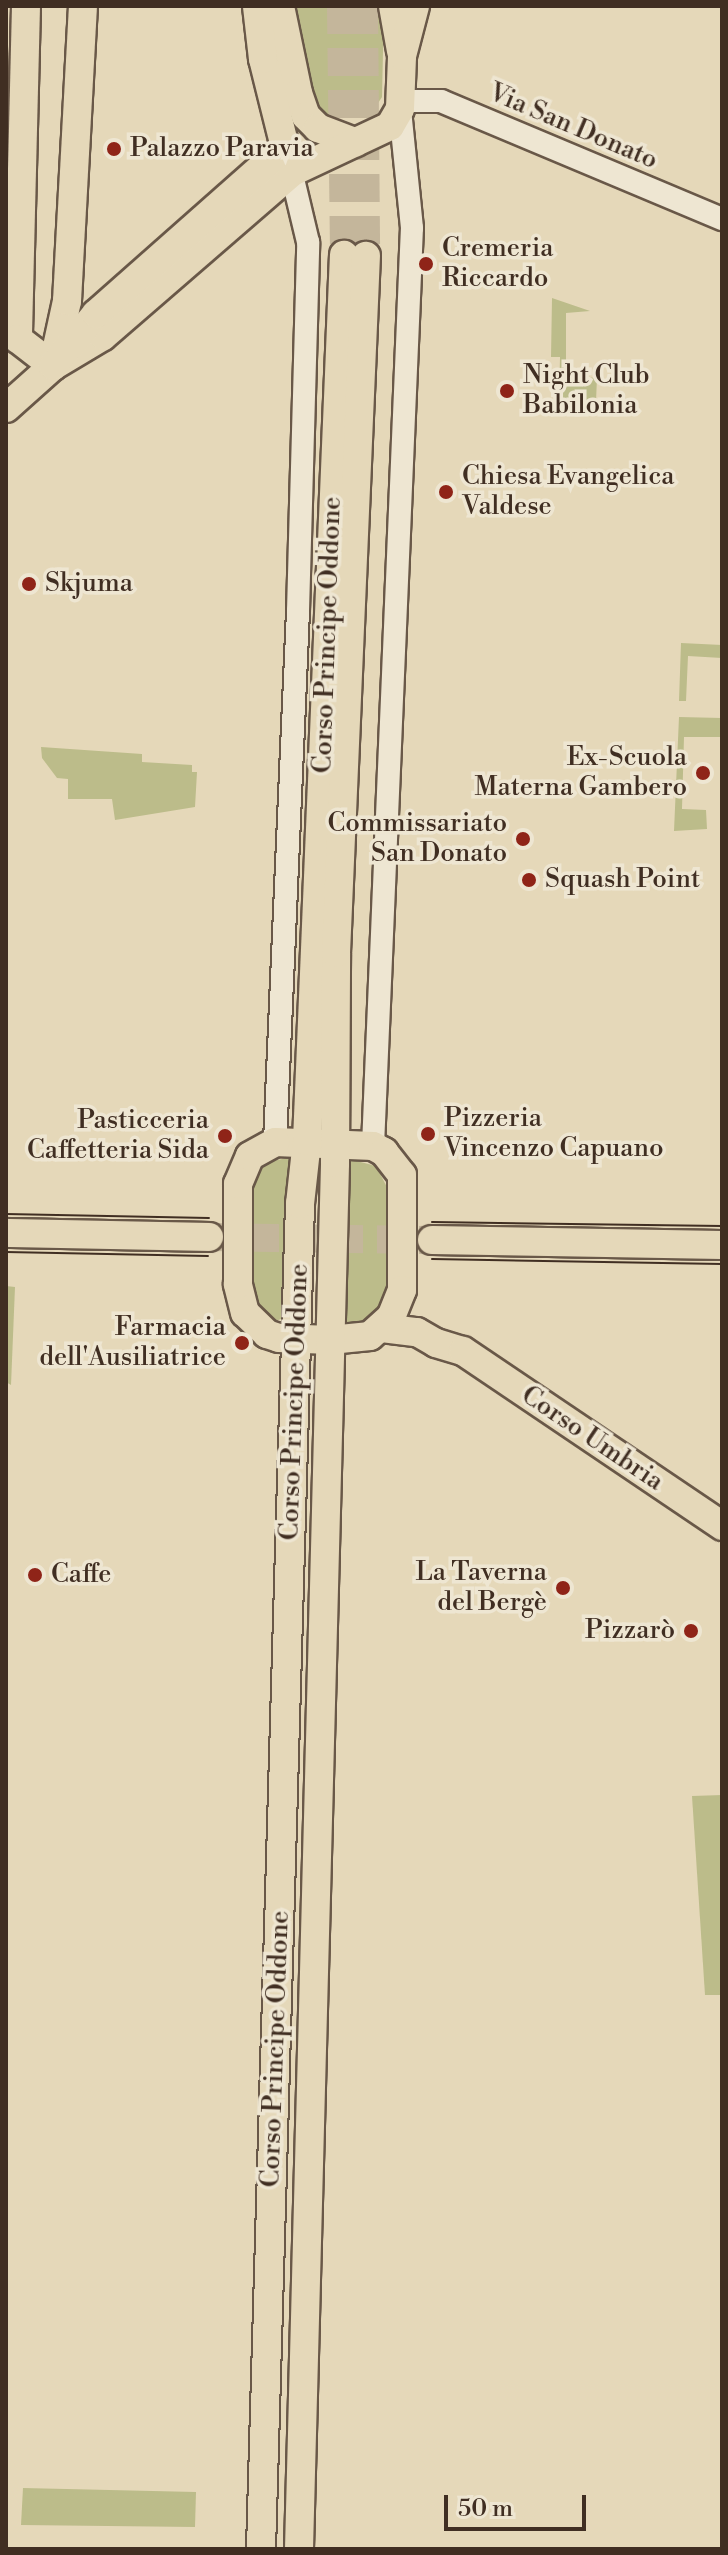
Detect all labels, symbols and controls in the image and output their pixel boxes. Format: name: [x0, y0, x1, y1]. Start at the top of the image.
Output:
street label: Via San Donato: [484, 77, 662, 177]
place label: Palazzo Paravia: [130, 133, 314, 165]
marker: Palazzo Paravia: [105, 140, 123, 158]
place label: Cremeria Riccardo: [442, 233, 553, 294]
marker: Cremeria Riccardo: [417, 255, 435, 273]
place label: Night Club Babilonia: [523, 360, 650, 422]
marker: Night Club Babilonia: [498, 382, 516, 400]
place label: Chiesa Evangelica Valdese: [462, 461, 674, 522]
marker: Chiesa Evangelica Valdese: [437, 483, 455, 501]
street label: Corso Principe Oddone: [308, 496, 348, 774]
place label: Skjuma: [45, 568, 133, 600]
marker: Skjuma: [20, 575, 38, 593]
place label: Ex-Scuola Materna Gambero: [475, 742, 687, 804]
marker: Ex-Scuola Materna Gambero: [694, 764, 712, 782]
place label: Commissariato San Donato: [327, 808, 507, 870]
marker: Commissariato San Donato: [514, 830, 532, 848]
place label: Squash Point: [545, 864, 700, 896]
marker: Squash Point: [520, 871, 538, 889]
place label: Pizzeria Vincenzo Capuano: [444, 1103, 664, 1164]
place label: Pasticceria Caffetteria Sida: [27, 1105, 209, 1166]
marker: Pizzeria Vincenzo Capuano: [419, 1125, 437, 1143]
marker: Pasticceria Caffetteria Sida: [216, 1127, 234, 1145]
street label: Corso Principe Oddone: [275, 1263, 315, 1541]
place label: Farmacia dell'Ausiliatrice: [39, 1312, 226, 1374]
marker: Farmacia dell'Ausiliatrice: [233, 1334, 251, 1352]
street label: Corso Umbria: [515, 1380, 669, 1498]
place label: La Taverna del Bergè: [416, 1557, 547, 1618]
place label: Caffe: [51, 1559, 111, 1591]
marker: Caffe: [26, 1566, 44, 1584]
marker: La Taverna del Bergè: [554, 1579, 572, 1597]
place label: Pizzarò: [585, 1615, 675, 1647]
marker: Pizzarò: [682, 1622, 700, 1640]
street label: Corso Principe Oddone: [256, 1910, 296, 2188]
scale bar: [448, 2479, 590, 2529]
text: 50 m: [458, 2494, 513, 2524]

